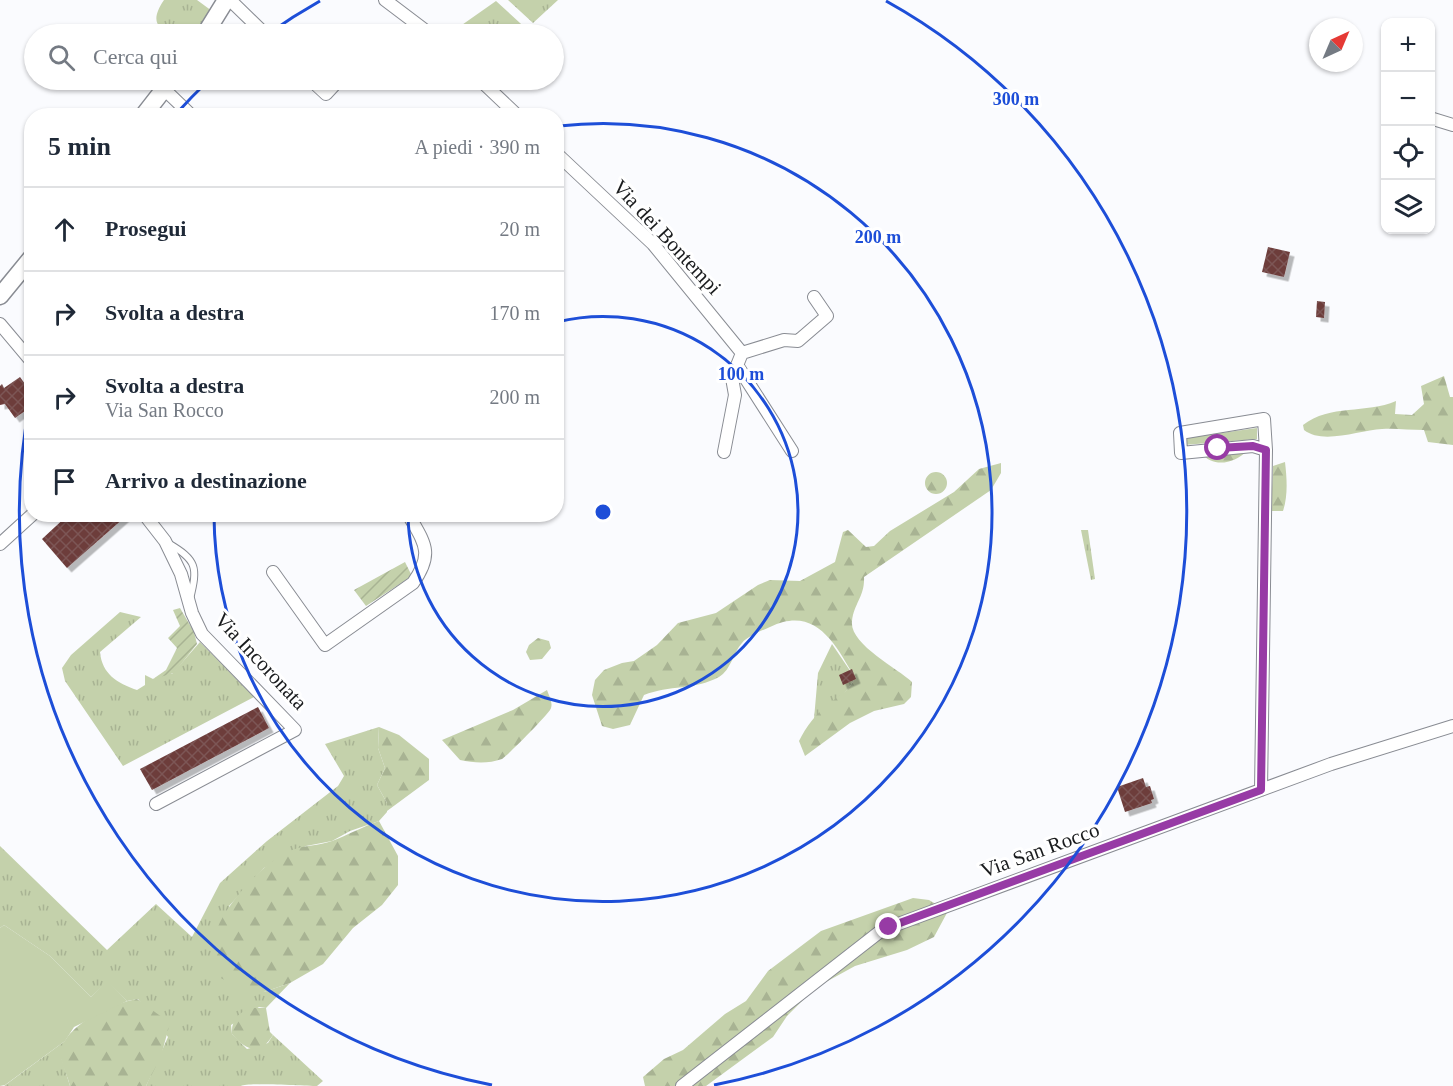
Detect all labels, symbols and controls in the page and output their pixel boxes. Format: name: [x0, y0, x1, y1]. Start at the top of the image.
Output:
north arrow: [1309, 18, 1363, 72]
map controls: [1381, 18, 1435, 234]
button: +: [1381, 18, 1435, 72]
search box: [24, 24, 564, 90]
icon: search: [45, 41, 78, 74]
text: Cerca qui: [93, 44, 178, 69]
button: −: [1381, 72, 1435, 126]
text: 300 m: [993, 89, 1039, 109]
button: locate: [1381, 126, 1435, 180]
text: 5 min: [48, 132, 111, 161]
text: A piedi · 390 m: [414, 136, 540, 158]
street label: Via dei Bontempi: [608, 175, 726, 299]
button: layers: [1381, 180, 1435, 234]
icon: ahead: [48, 213, 81, 246]
text: Prosegui: [105, 216, 186, 241]
text: 20 m: [499, 218, 540, 240]
text: 200 m: [855, 227, 901, 247]
icon: right: [48, 297, 81, 330]
text: Svolta a destra: [105, 300, 244, 325]
text: 170 m: [489, 302, 540, 324]
text: 100 m: [718, 364, 764, 384]
text: Svolta a destra: [105, 373, 244, 398]
icon: right: [48, 381, 81, 414]
text: 200 m: [489, 386, 540, 408]
text: Via San Rocco: [105, 399, 224, 421]
route start: [1204, 434, 1230, 460]
icon: arrive: [48, 465, 81, 498]
text: Arrivo a destinazione: [105, 468, 307, 493]
centre of rings: [593, 502, 613, 522]
street label: Via Incoronata: [210, 607, 313, 715]
street label: Via San Rocco: [977, 817, 1103, 883]
route end: [875, 913, 901, 939]

